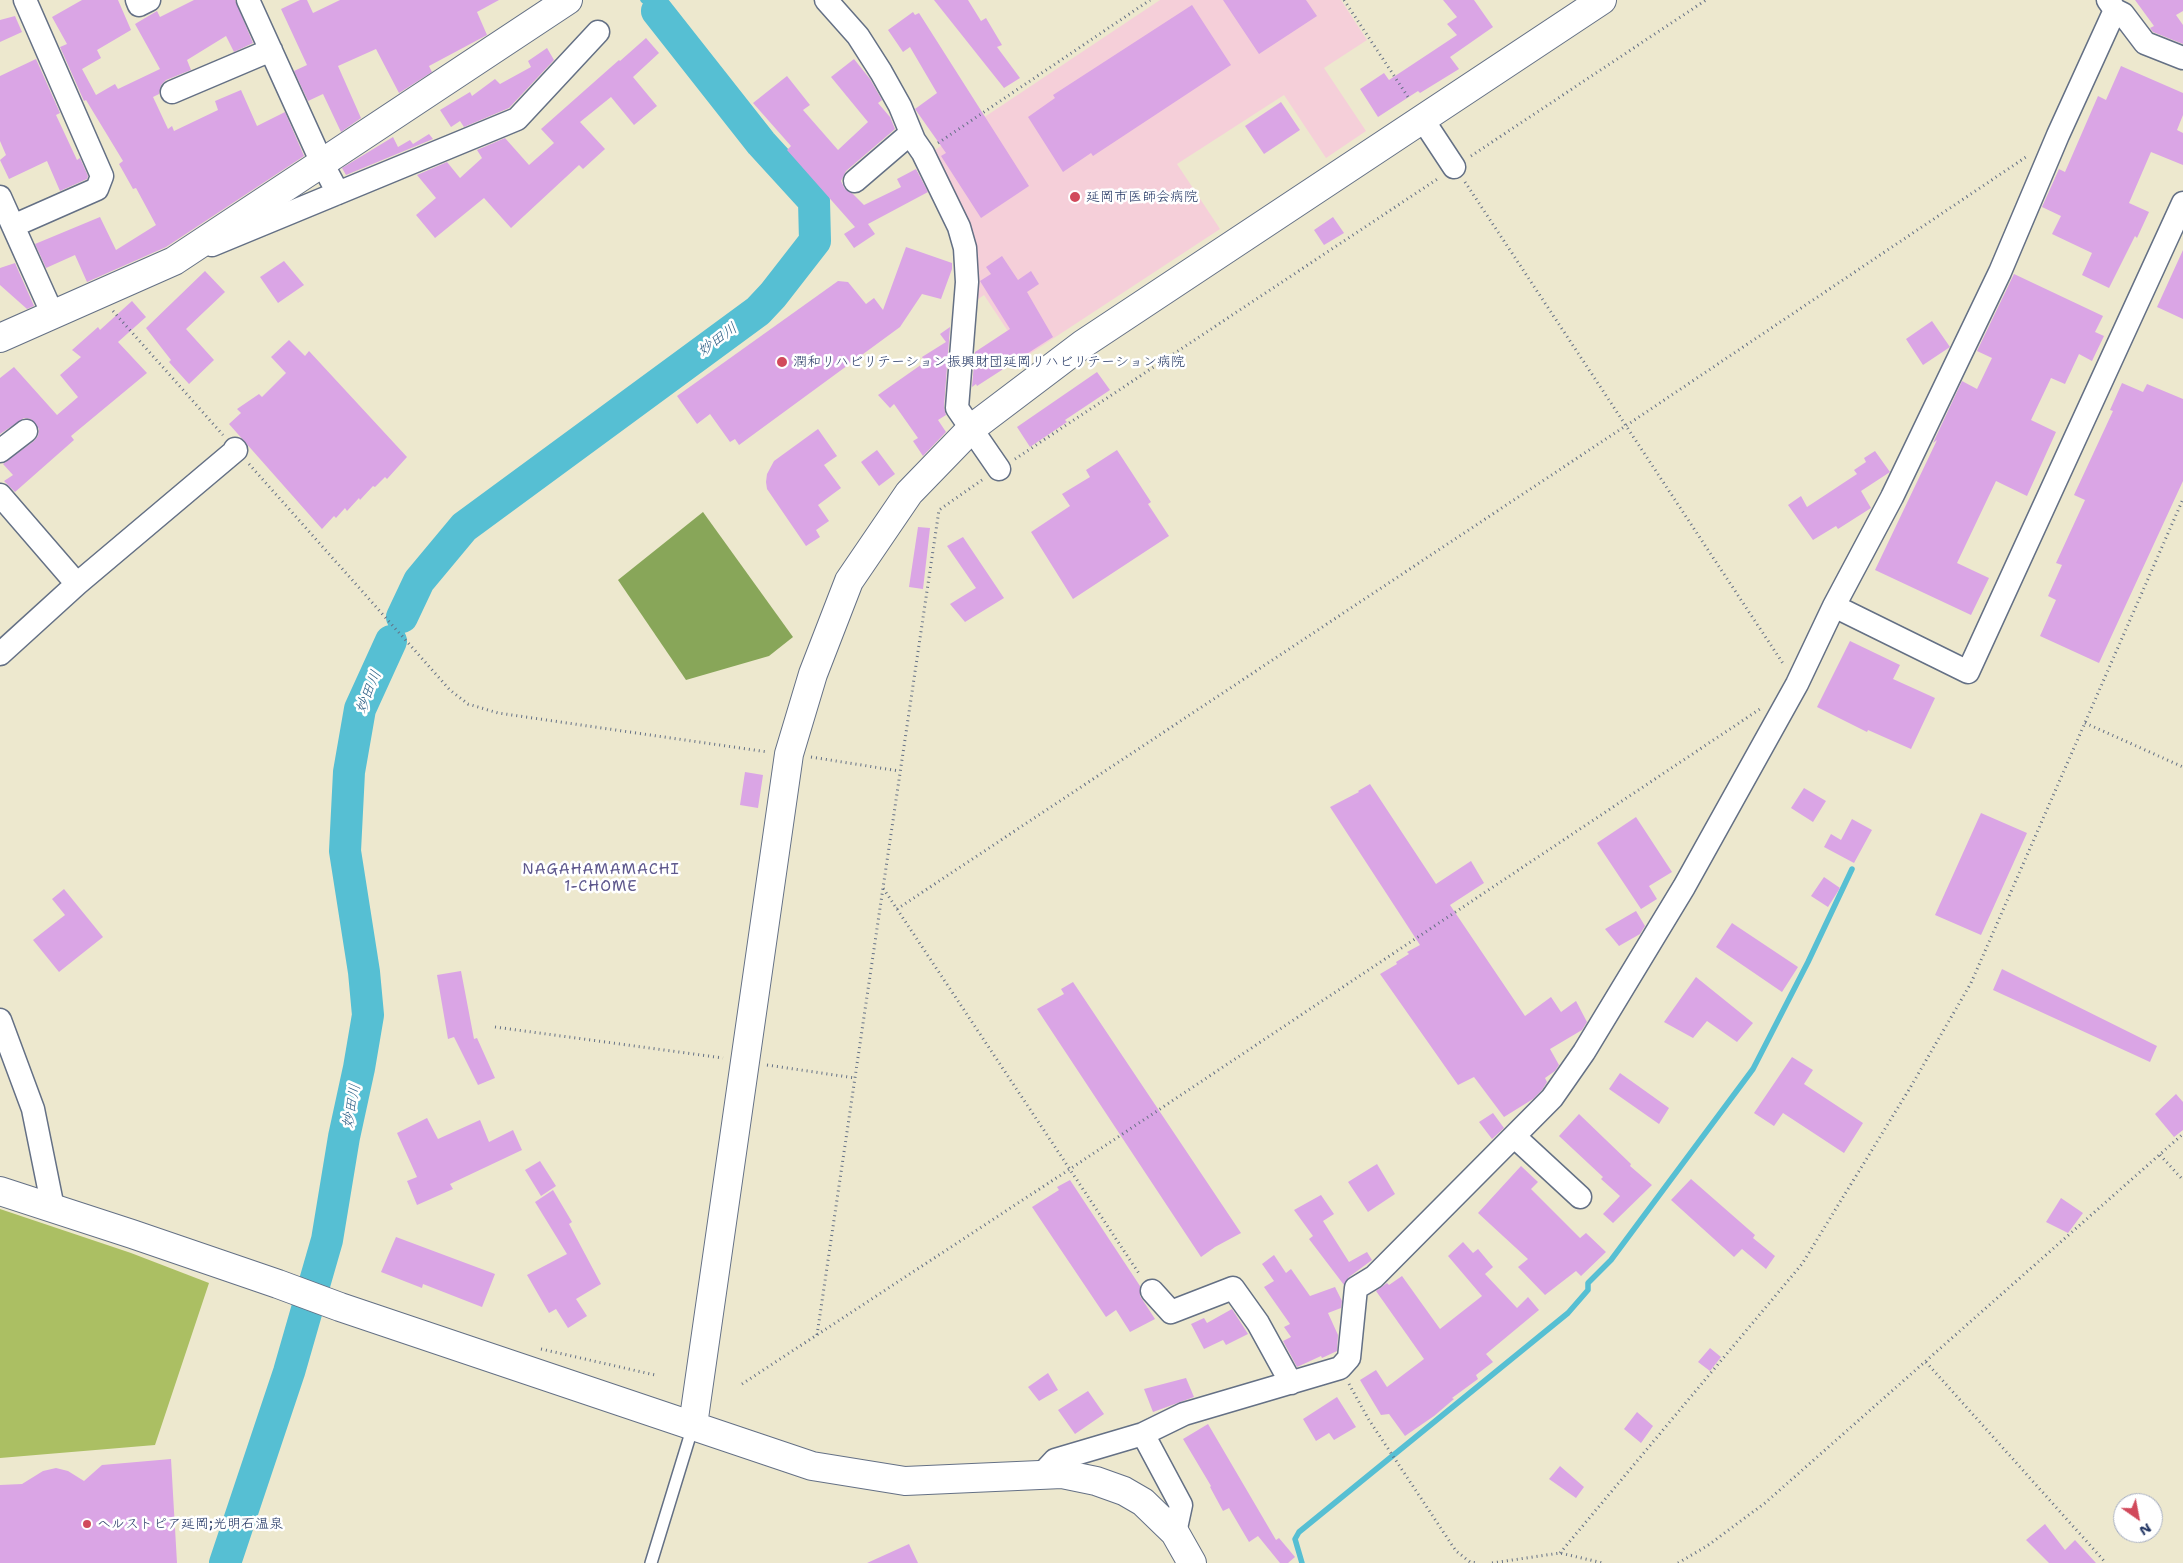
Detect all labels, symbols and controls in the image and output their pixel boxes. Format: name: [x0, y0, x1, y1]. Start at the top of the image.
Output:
place label: 延岡市医師会病院: [1086, 189, 1198, 205]
marker: 延岡市医師会病院: [1068, 190, 1082, 204]
water label: 妙田川: [695, 319, 741, 361]
place label: 潤和リハビリテーション振興財団延岡リハビリテーション病院: [793, 354, 1185, 370]
marker: 潤和リハビリテーション振興財団延岡リハビリテーション病院: [775, 355, 789, 369]
water label: 妙田川: [352, 668, 386, 716]
district label: NAGAHAMAMACHI 1-CHOME: [521, 861, 681, 896]
water label: 妙田川: [339, 1082, 365, 1130]
north arrow: [2113, 1493, 2163, 1543]
place label: ヘルストピア延岡;光明石温泉: [97, 1516, 283, 1532]
marker: ヘルストピア延岡;光明石温泉: [81, 1518, 93, 1530]
text: N: [2136, 1519, 2155, 1540]

